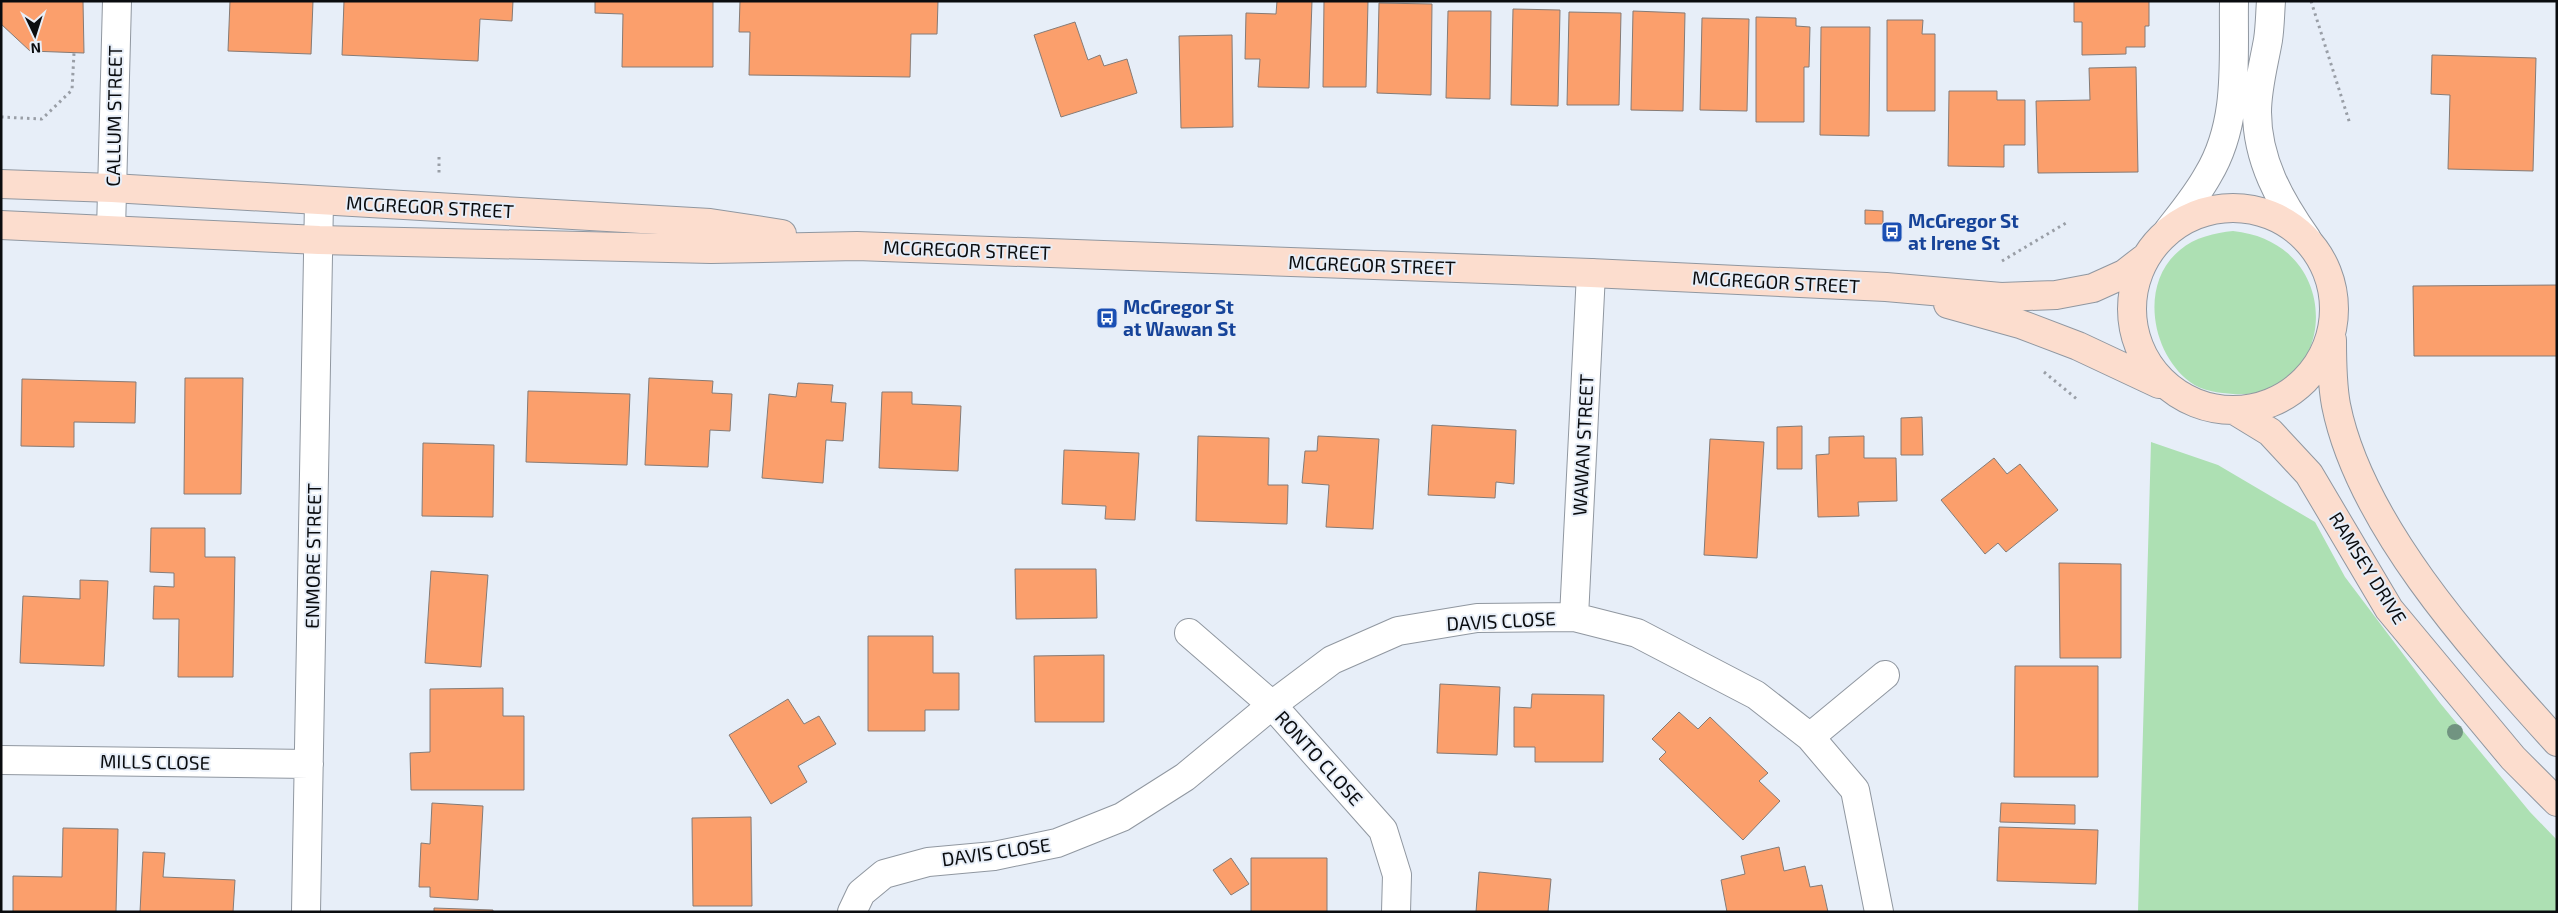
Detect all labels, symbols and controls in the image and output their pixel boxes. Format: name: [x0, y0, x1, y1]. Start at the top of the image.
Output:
north arrow: [10, 10, 60, 60]
text: N: [30, 40, 42, 57]
street label: CALLUM STREET: [101, 45, 126, 187]
street label: MCGREGOR STREET: [346, 191, 514, 222]
place label: McGregor St at Irene St: [1908, 209, 2019, 254]
bus stop icon: McGregor St at Irene St: [1880, 220, 1904, 244]
street label: MCGREGOR STREET: [883, 235, 1051, 264]
street label: MCGREGOR STREET: [1288, 250, 1456, 279]
street label: MCGREGOR STREET: [1692, 266, 1860, 297]
place label: McGregor St at Wawan St: [1123, 295, 1236, 340]
bus stop icon: McGregor St at Wawan St: [1095, 306, 1119, 330]
street label: WAWAN STREET: [1567, 374, 1598, 516]
street label: ENMORE STREET: [300, 483, 325, 629]
street label: RAMSEY DRIVE: [2325, 508, 2412, 628]
street label: DAVIS CLOSE: [1446, 606, 1556, 635]
street label: RONTO CLOSE: [1271, 705, 1368, 810]
street label: MILLS CLOSE: [100, 749, 210, 774]
street label: DAVIS CLOSE: [940, 833, 1052, 871]

